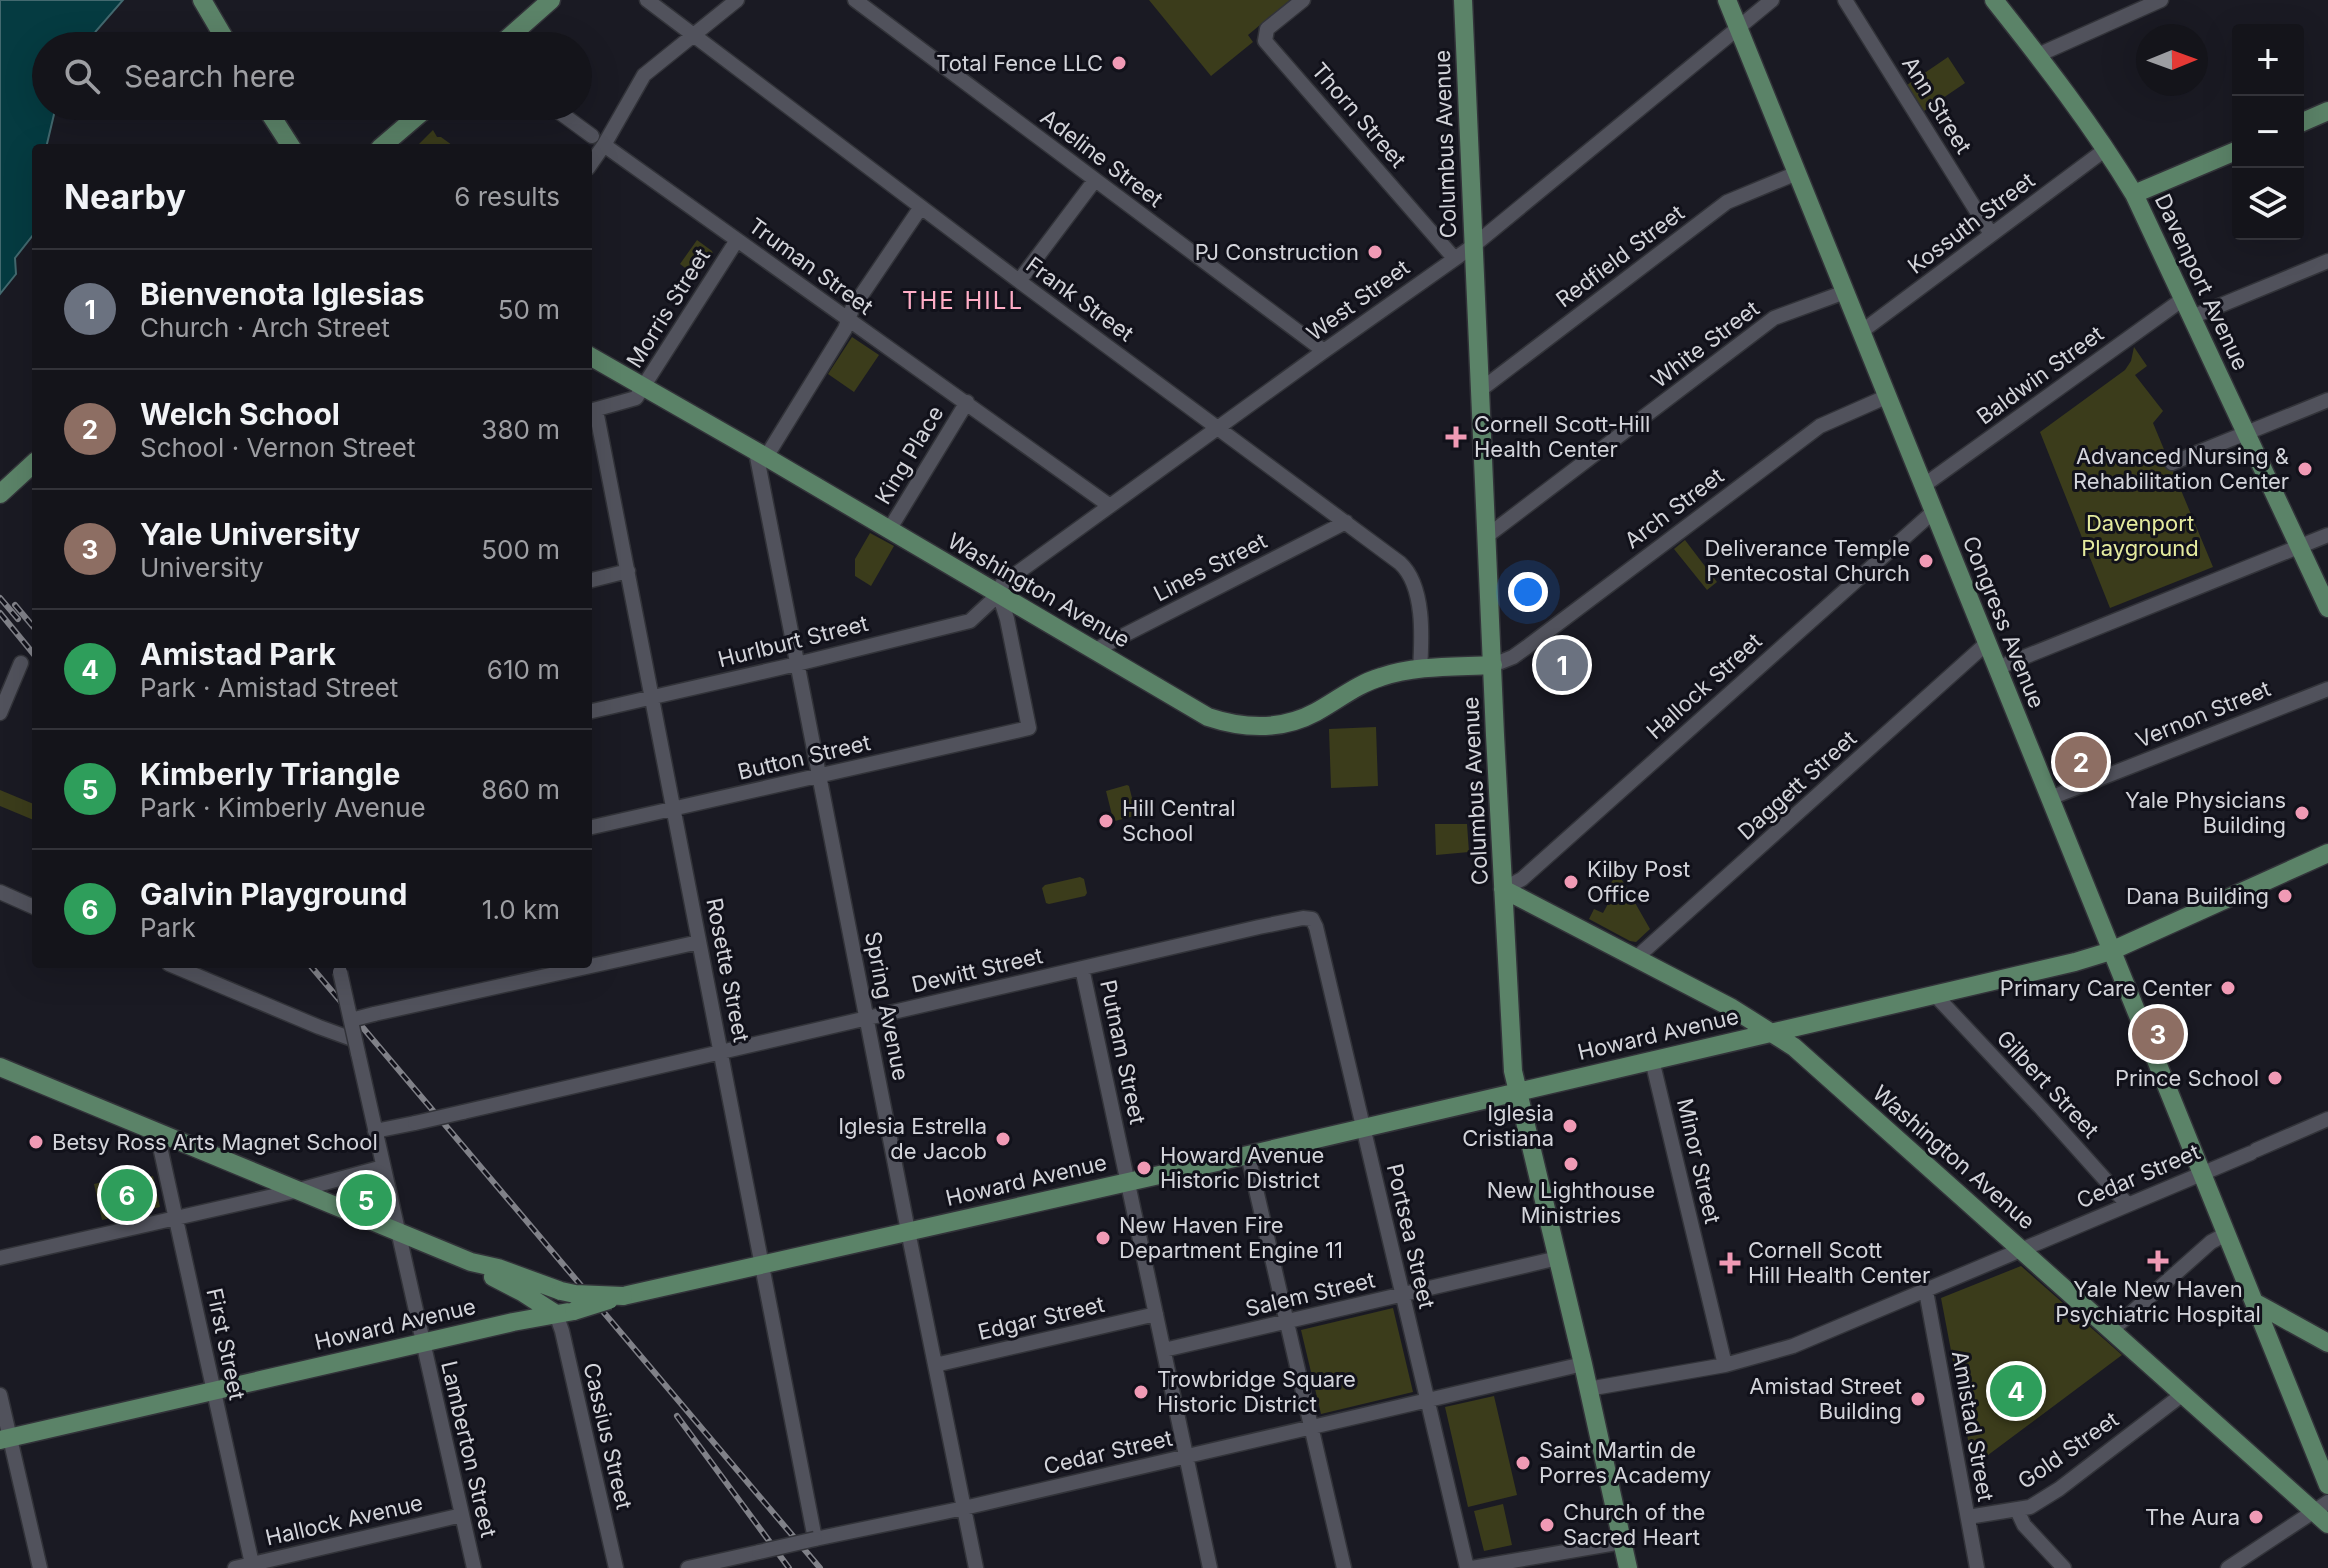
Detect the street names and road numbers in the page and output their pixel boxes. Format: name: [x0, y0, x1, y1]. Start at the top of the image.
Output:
street label: Columbus Avenue: [1429, 49, 1461, 239]
street label: Ann Street: [1897, 52, 1977, 158]
street label: Thorn Street: [1306, 57, 1412, 173]
street label: Adeline Street: [1036, 104, 1168, 212]
street label: Kossuth Street: [1903, 167, 2039, 279]
street label: Davenport Avenue: [2150, 190, 2254, 374]
street label: Redfield Street: [1551, 199, 1689, 313]
street label: Truman Street: [744, 212, 878, 320]
street label: Morris Street: [621, 244, 715, 372]
street label: Frank Street: [1021, 251, 1139, 347]
street label: West Street: [1302, 254, 1414, 346]
street label: White Street: [1646, 295, 1764, 393]
street label: Baldwin Street: [1972, 320, 2108, 430]
street label: King Place: [869, 401, 949, 509]
street label: Arch Street: [1619, 462, 1729, 554]
street label: Washington Avenue: [943, 527, 1135, 653]
street label: Lines Street: [1149, 527, 1271, 607]
street label: Congress Avenue: [1958, 532, 2050, 712]
street label: Hurlburt Street: [715, 610, 871, 672]
street label: Hallock Street: [1641, 628, 1767, 744]
street label: Vernon Street: [2132, 675, 2274, 753]
street label: Columbus Avenue: [1457, 696, 1493, 886]
street label: Daggett Street: [1733, 725, 1861, 845]
street label: Button Street: [735, 729, 873, 785]
street label: Rosette Street: [701, 896, 755, 1044]
street label: Spring Avenue: [860, 929, 914, 1083]
street label: Dewitt Street: [909, 942, 1045, 998]
street label: Putnam Street: [1095, 977, 1151, 1127]
street label: Howard Avenue: [1575, 1003, 1741, 1065]
street label: Gilbert Street: [1992, 1025, 2104, 1143]
street label: Washington Avenue: [1868, 1080, 2040, 1234]
street label: Minor Street: [1672, 1096, 1726, 1226]
street label: Cedar Street: [2072, 1138, 2204, 1214]
street label: Howard Avenue: [943, 1149, 1109, 1211]
street label: Portsea Street: [1382, 1161, 1440, 1311]
street label: Salem Street: [1243, 1266, 1377, 1322]
street label: First Street: [201, 1286, 251, 1402]
street label: Edgar Street: [975, 1291, 1107, 1345]
street label: Howard Avenue: [312, 1293, 478, 1355]
street label: Amistad Street: [1947, 1349, 1999, 1503]
street label: Lamberton Street: [436, 1358, 502, 1540]
street label: Cassius Street: [578, 1360, 638, 1512]
street label: Gold Street: [2013, 1406, 2123, 1494]
street label: Cedar Street: [1041, 1425, 1175, 1479]
street label: Hallock Avenue: [263, 1489, 425, 1551]

